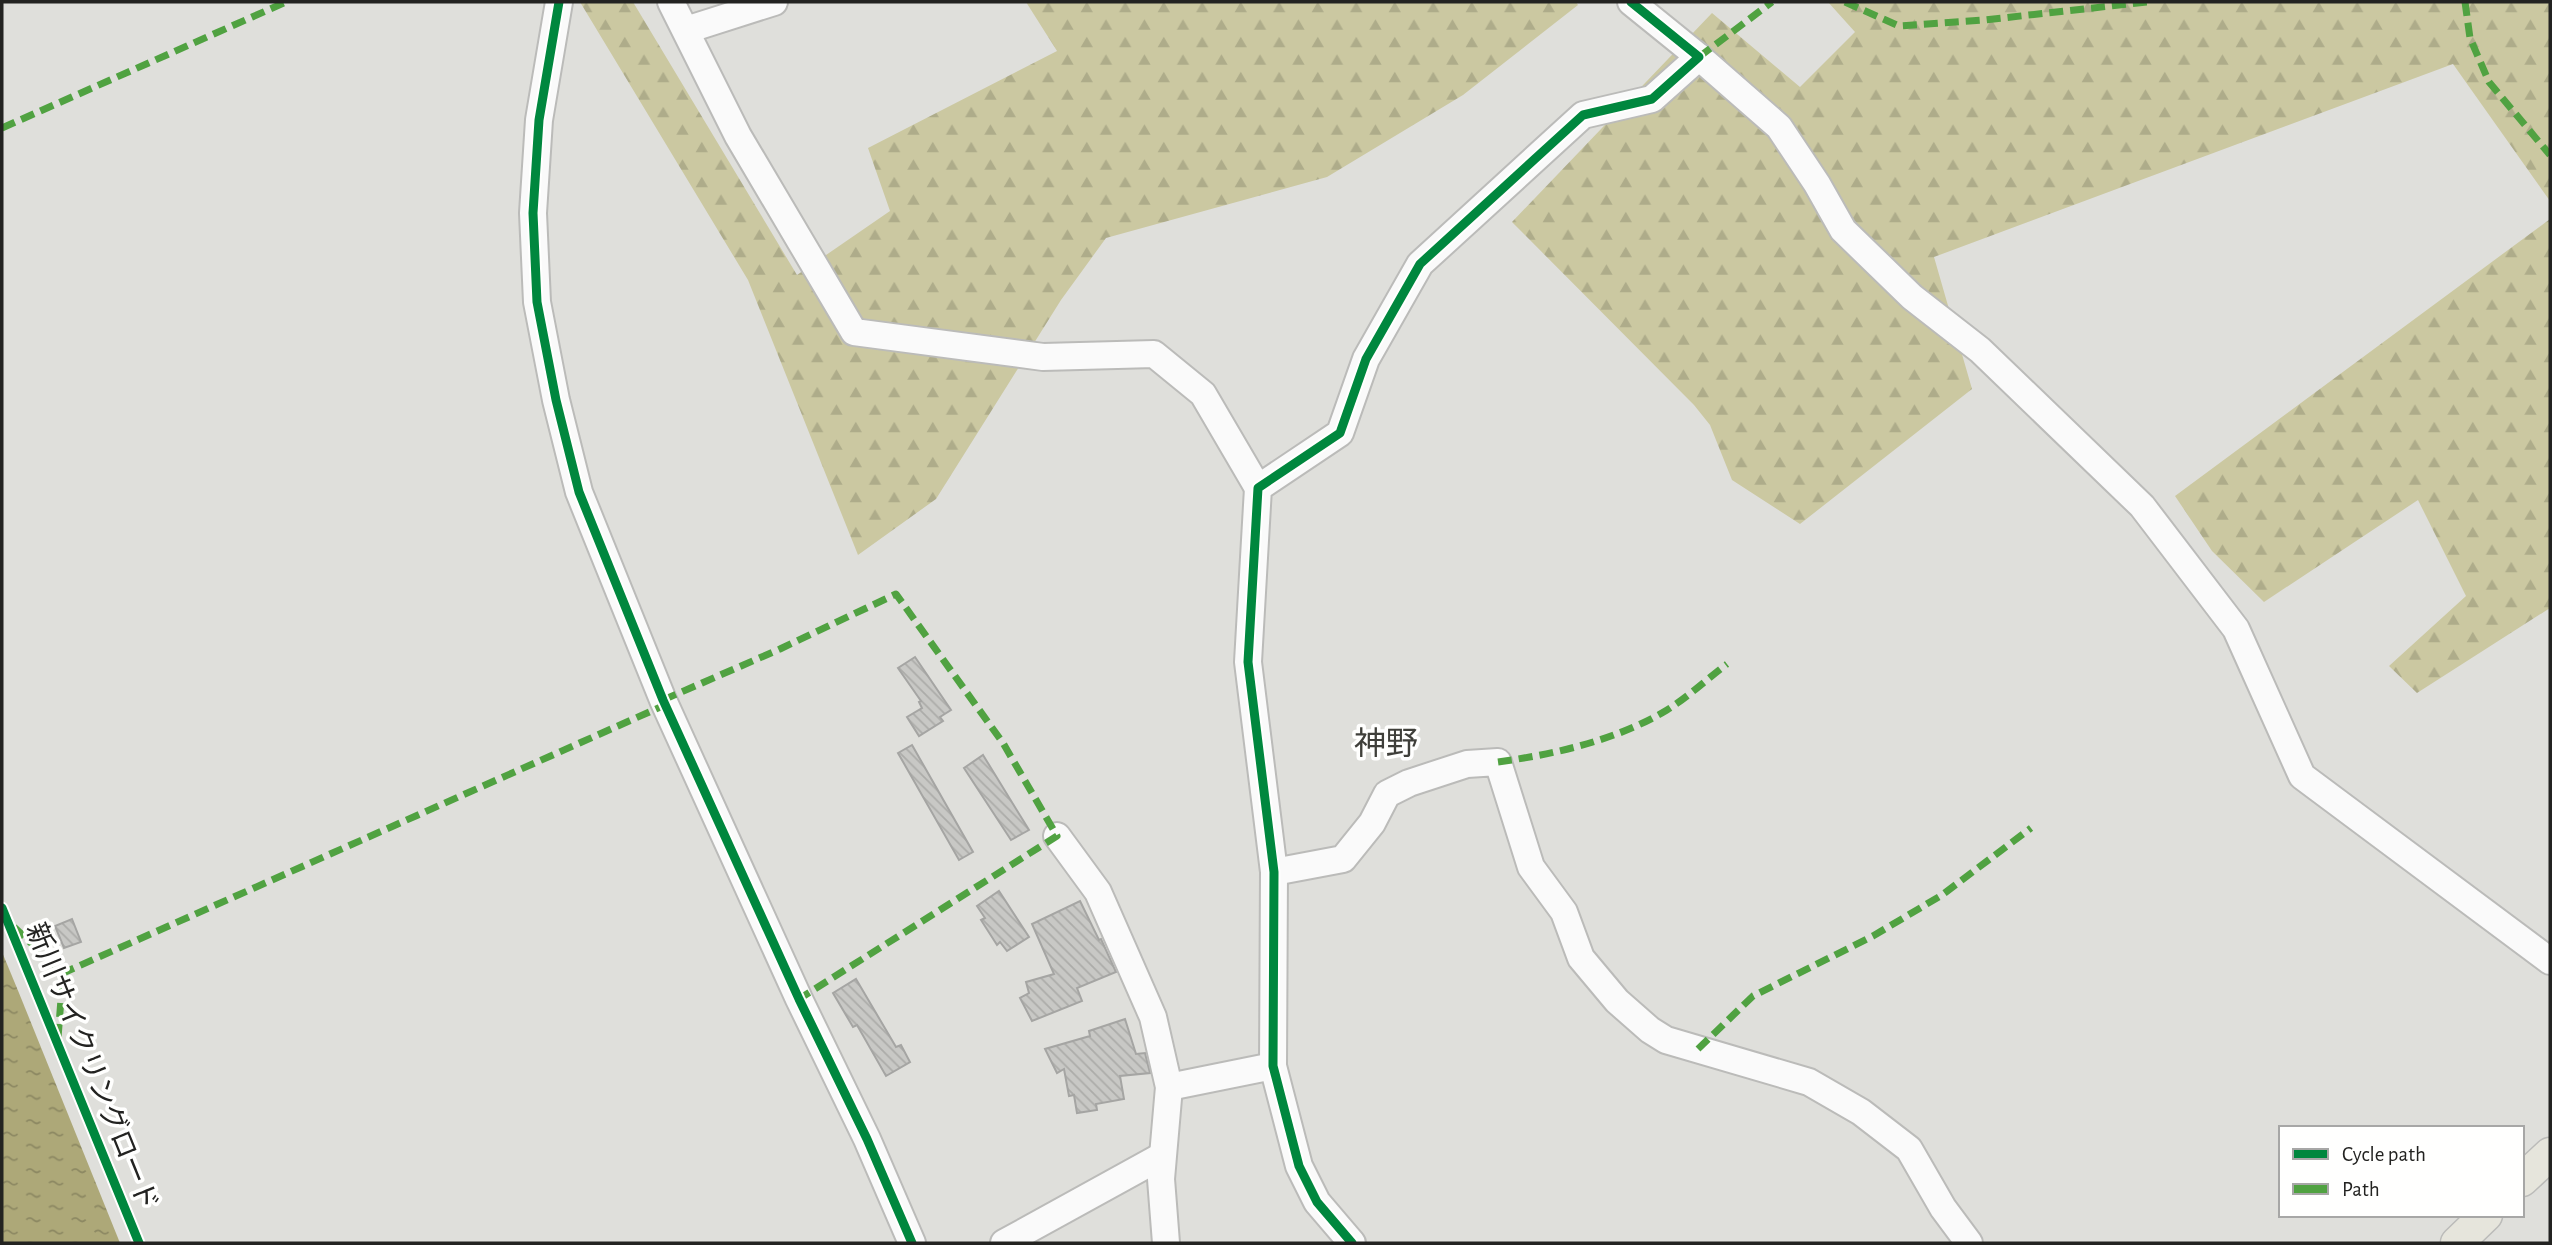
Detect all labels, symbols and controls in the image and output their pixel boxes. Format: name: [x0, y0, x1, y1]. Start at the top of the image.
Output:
district label: 神野: [1354, 727, 1418, 760]
street label: 新川サイクリングロード: [20, 918, 163, 1215]
legend: [2279, 1126, 2524, 1217]
text: Cycle path: [2342, 1144, 2426, 1165]
text: Path: [2342, 1179, 2380, 1200]

